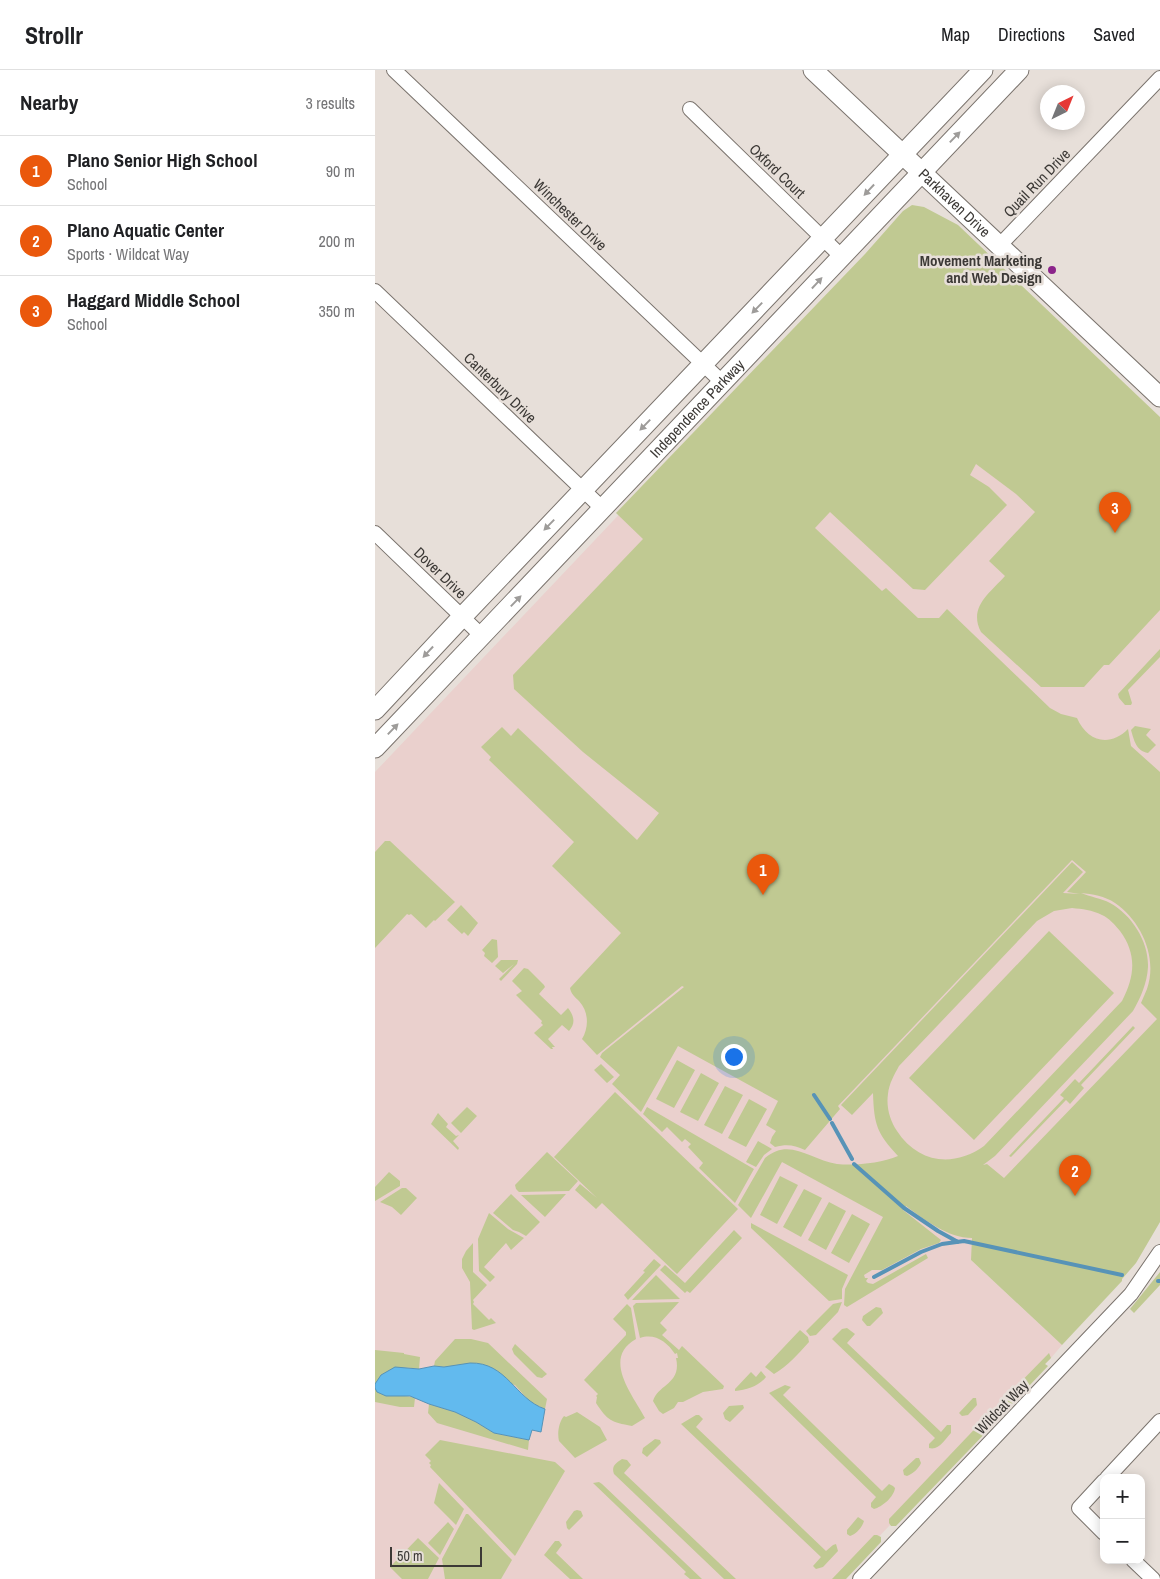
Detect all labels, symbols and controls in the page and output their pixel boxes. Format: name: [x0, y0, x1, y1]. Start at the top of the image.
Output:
text: Strollr: [25, 19, 83, 51]
text: Map: [941, 22, 970, 47]
text: Directions: [998, 22, 1065, 47]
text: Saved: [1093, 22, 1135, 47]
north arrow: [1040, 85, 1085, 130]
text: Nearby: [20, 88, 78, 117]
text: 3 results: [305, 92, 355, 114]
one-way arrow: [949, 132, 961, 144]
street label: Oxford Court: [745, 139, 810, 203]
street label: Quail Run Drive: [998, 144, 1075, 222]
text: Plano Senior High School: [67, 147, 257, 173]
text: 1: [32, 160, 40, 182]
text: 90 m: [326, 160, 355, 182]
street label: Parkhaven Drive: [914, 164, 995, 242]
text: School: [67, 173, 107, 195]
street label: Winchester Drive: [529, 174, 612, 255]
one-way arrow: [863, 184, 875, 196]
text: Plano Aquatic Center: [67, 217, 224, 243]
text: 2: [32, 230, 40, 252]
text: 200 m: [319, 230, 355, 252]
text: Sports · Wildcat Way: [67, 243, 189, 265]
place label: Movement Marketing and Web Design: [920, 250, 1042, 288]
marker: Movement Marketing and Web Design: [1046, 264, 1058, 276]
one-way arrow: [811, 278, 823, 290]
text: Haggard Middle School: [67, 287, 240, 313]
text: 3: [32, 300, 40, 322]
text: 350 m: [319, 300, 355, 322]
one-way arrow: [751, 301, 763, 313]
text: School: [67, 313, 107, 335]
street label: Canterbury Drive: [459, 348, 541, 428]
street label: Independence Parkway: [645, 354, 749, 462]
one-way arrow: [639, 419, 651, 431]
pin: 3: [1099, 492, 1131, 533]
one-way arrow: [543, 518, 555, 530]
street label: Dover Drive: [409, 542, 471, 603]
one-way arrow: [509, 595, 521, 607]
one-way arrow: [422, 646, 434, 658]
one-way arrow: [387, 723, 399, 735]
pin: 1: [747, 854, 779, 895]
your location: [721, 1044, 747, 1070]
pin: 2: [1059, 1155, 1091, 1196]
street label: Wildcat Way: [970, 1374, 1034, 1439]
map controls: [1100, 1474, 1145, 1564]
button: +: [1100, 1474, 1145, 1519]
button: −: [1100, 1519, 1145, 1564]
scale bar: [390, 1544, 483, 1567]
text: 50 m: [397, 1547, 423, 1565]

